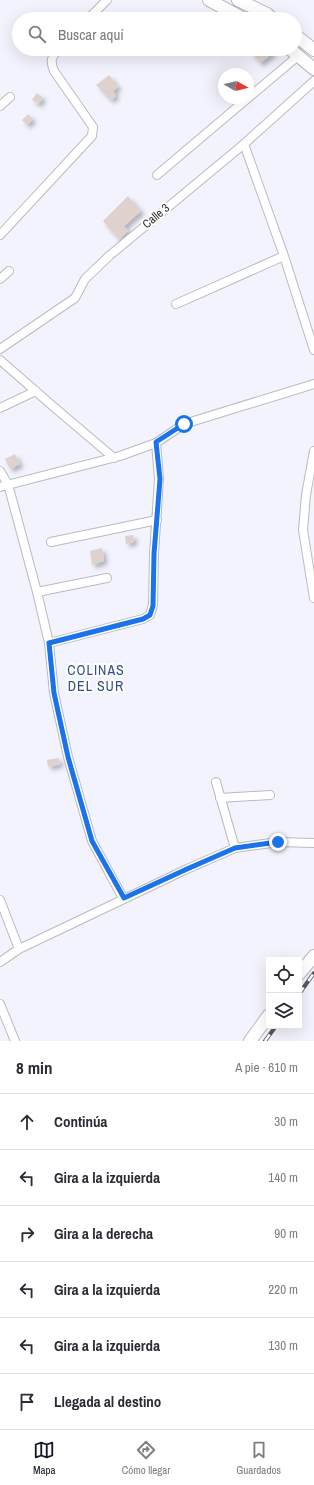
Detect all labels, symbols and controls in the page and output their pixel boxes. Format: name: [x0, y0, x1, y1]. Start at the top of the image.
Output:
search box: [12, 12, 302, 56]
icon: search: [26, 23, 48, 45]
text: Buscar aquí: [58, 24, 124, 45]
north arrow: [218, 68, 254, 104]
street label: Calle 3: [139, 200, 173, 232]
route start: [175, 415, 193, 433]
district label: COLINAS DEL SUR: [67, 661, 125, 695]
route end: [269, 833, 287, 851]
map controls: [266, 957, 302, 1029]
button: locate: [266, 957, 302, 993]
button: layers: [266, 993, 302, 1029]
text: 8 min: [16, 1056, 52, 1079]
text: A pie · 610 m: [235, 1059, 298, 1076]
icon: ahead: [16, 1111, 38, 1133]
text: Continúa: [54, 1111, 107, 1132]
text: 30 m: [274, 1113, 298, 1130]
icon: left: [16, 1167, 38, 1189]
text: Gira a la izquierda: [54, 1167, 160, 1188]
text: 140 m: [268, 1169, 298, 1186]
icon: right: [16, 1223, 38, 1245]
text: Gira a la derecha: [54, 1223, 153, 1244]
text: 90 m: [274, 1225, 298, 1242]
icon: left: [16, 1279, 38, 1301]
text: Gira a la izquierda: [54, 1279, 160, 1300]
text: 220 m: [268, 1281, 298, 1298]
icon: left: [16, 1335, 38, 1357]
text: Gira a la izquierda: [54, 1335, 160, 1356]
text: 130 m: [268, 1337, 298, 1354]
icon: arrive: [16, 1391, 38, 1413]
text: Llegada al destino: [54, 1391, 161, 1412]
tab: Mapa: [33, 1439, 56, 1477]
tab: Cómo llegar: [122, 1439, 170, 1477]
tab: Guardados: [236, 1439, 281, 1477]

